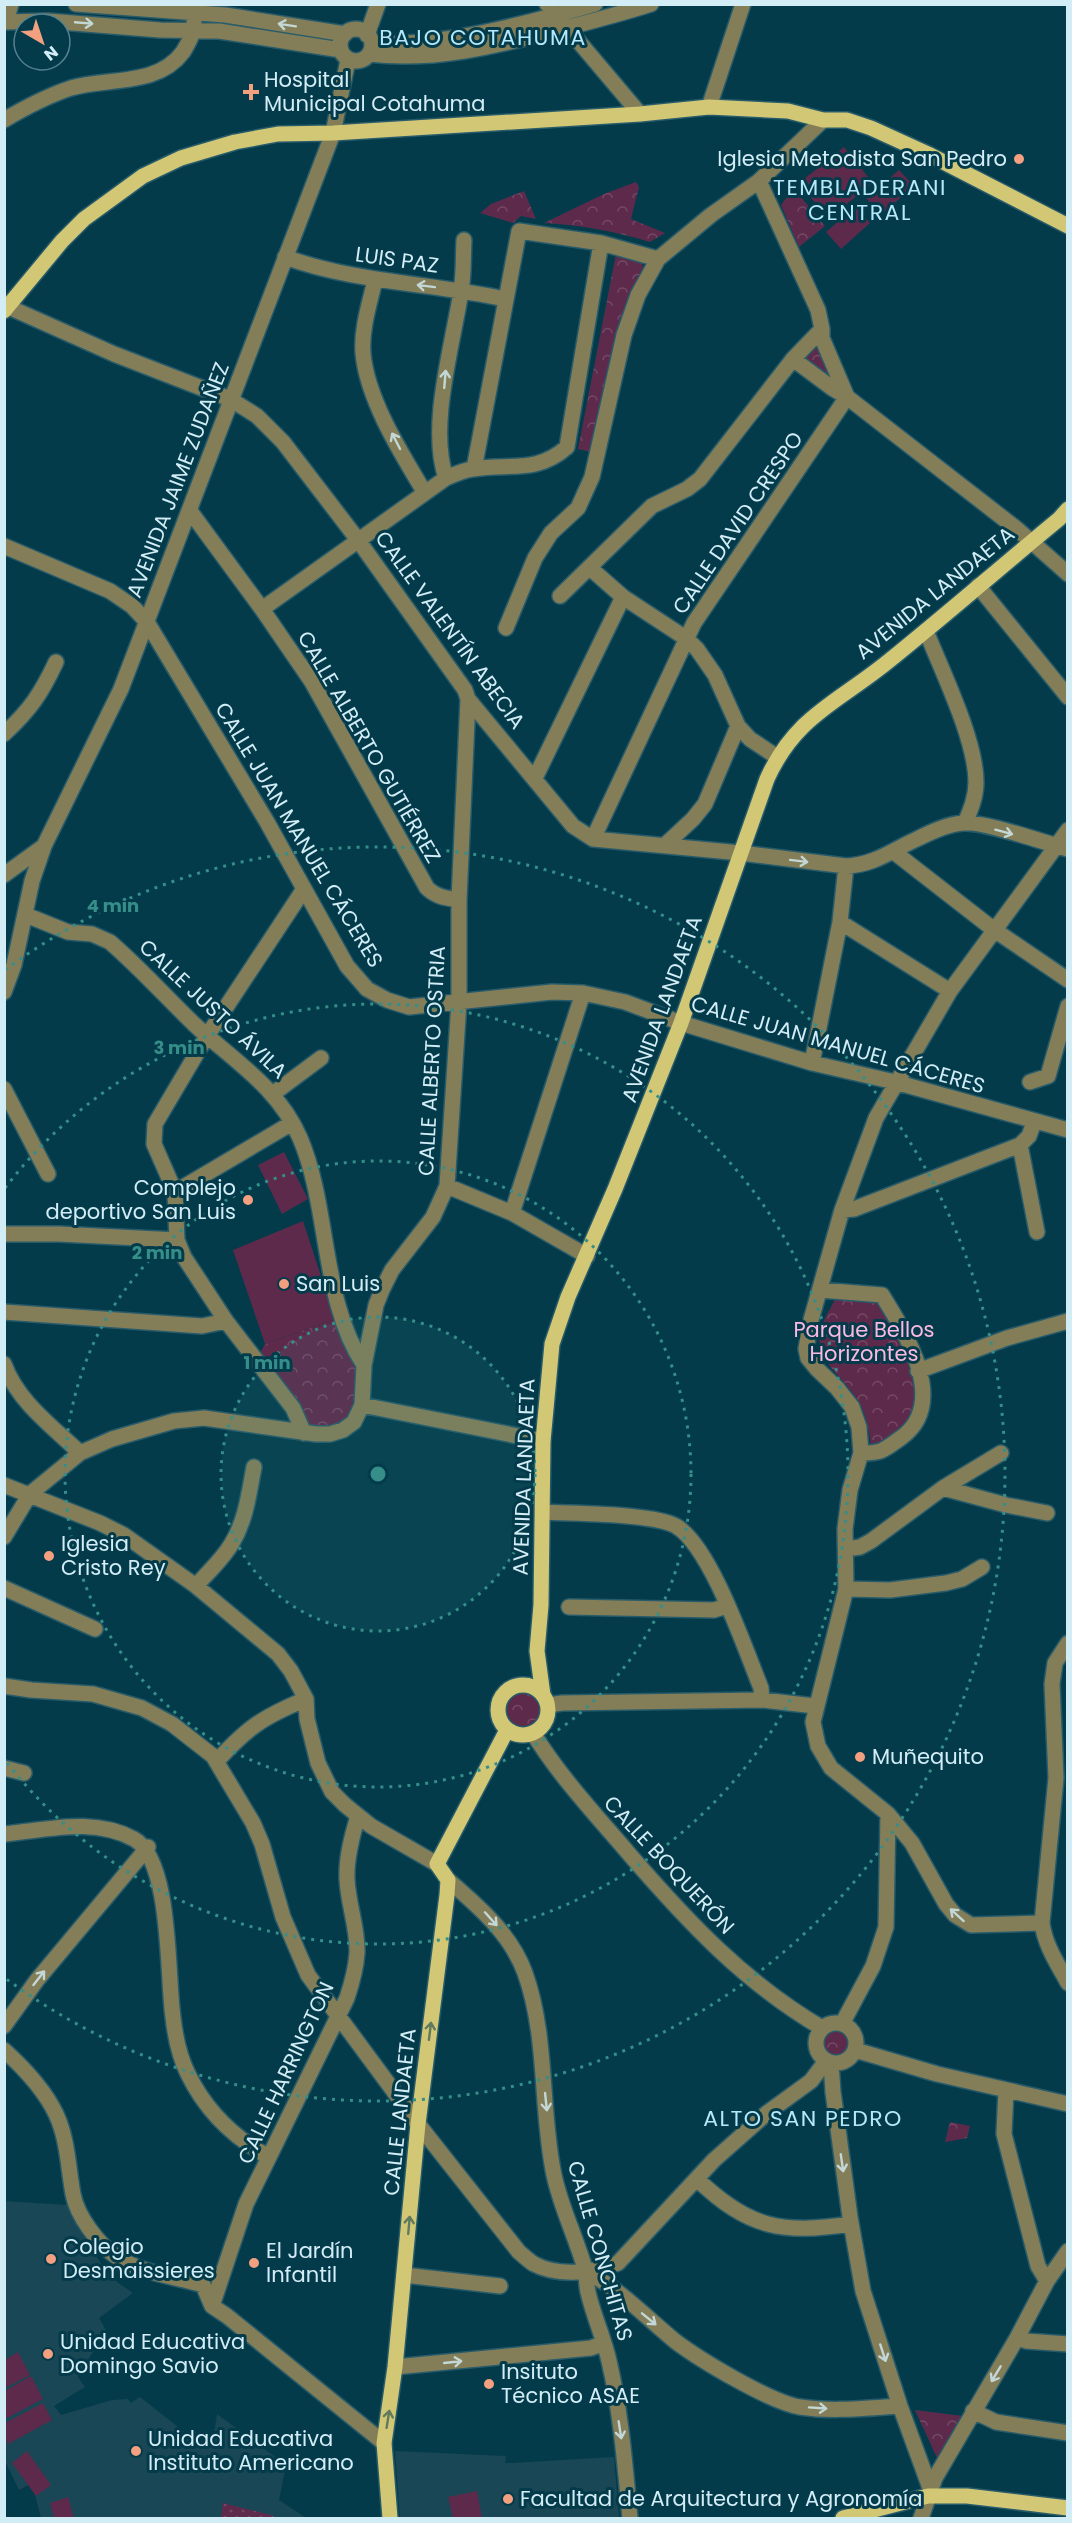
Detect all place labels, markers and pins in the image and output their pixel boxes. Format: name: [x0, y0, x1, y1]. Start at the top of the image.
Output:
place label: Hospital Municipal Cotahuma: [264, 65, 485, 118]
marker: Hospital Municipal Cotahuma: [242, 83, 260, 101]
place label: Iglesia Metodista San Pedro: [717, 144, 1007, 173]
marker: Iglesia Metodista San Pedro: [1012, 152, 1026, 166]
place label: Complejo deportivo San Luis: [45, 1173, 236, 1226]
marker: Complejo deportivo San Luis: [241, 1193, 255, 1207]
place label: San Luis: [296, 1269, 380, 1298]
marker: San Luis: [277, 1277, 291, 1291]
centre of rings: [368, 1464, 388, 1484]
place label: Iglesia Cristo Rey: [61, 1529, 166, 1582]
marker: Iglesia Cristo Rey: [42, 1549, 56, 1563]
place label: Muñequito: [872, 1742, 984, 1771]
marker: Muñequito: [853, 1750, 867, 1764]
place label: Colegio Desmaissieres: [63, 2232, 215, 2285]
place label: El Jardín Infantil: [266, 2236, 354, 2289]
marker: Colegio Desmaissieres: [44, 2252, 58, 2266]
marker: El Jardín Infantil: [247, 2256, 261, 2270]
place label: Unidad Educativa Domingo Savio: [60, 2327, 245, 2380]
marker: Unidad Educativa Domingo Savio: [41, 2347, 55, 2361]
place label: Insituto Técnico ASAE: [501, 2357, 640, 2410]
marker: Insituto Técnico ASAE: [482, 2377, 496, 2391]
place label: Unidad Educativa Instituto Americano: [148, 2424, 354, 2477]
marker: Unidad Educativa Instituto Americano: [129, 2444, 143, 2458]
place label: Facultad de Arquitectura y Agronomía: [520, 2484, 922, 2513]
marker: Facultad de Arquitectura y Agronomía: [501, 2492, 515, 2506]

